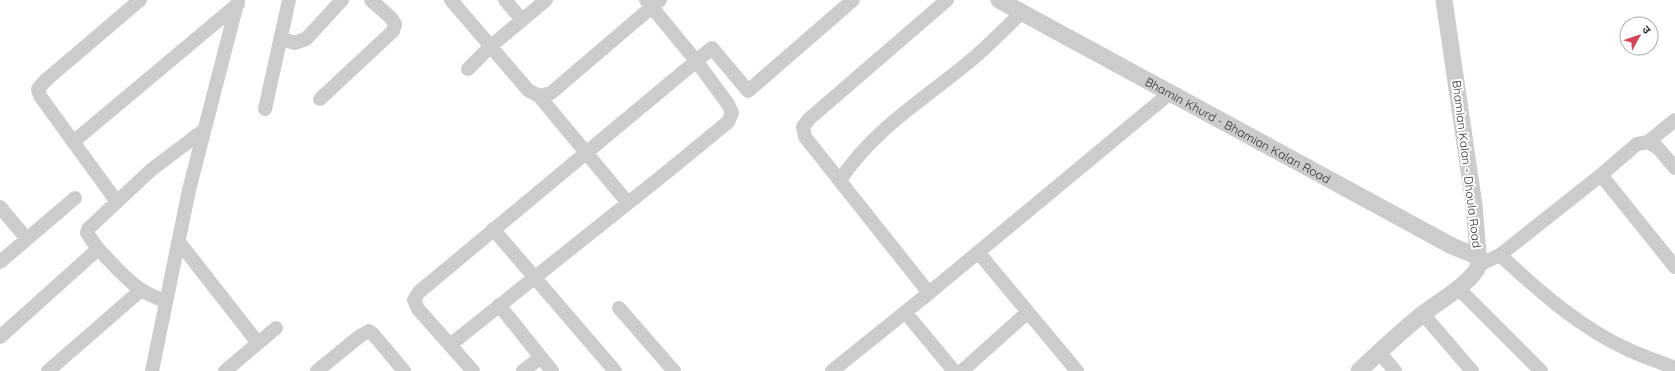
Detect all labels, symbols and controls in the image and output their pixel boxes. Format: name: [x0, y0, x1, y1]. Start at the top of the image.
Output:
north arrow: [1619, 16, 1659, 56]
text: उ: [1639, 23, 1654, 37]
street label: Bhamin Khurd - Bhamian Kalan Road: [1143, 73, 1333, 186]
street label: Bhamian Kalan - Dhoula Road: [1449, 79, 1485, 249]

